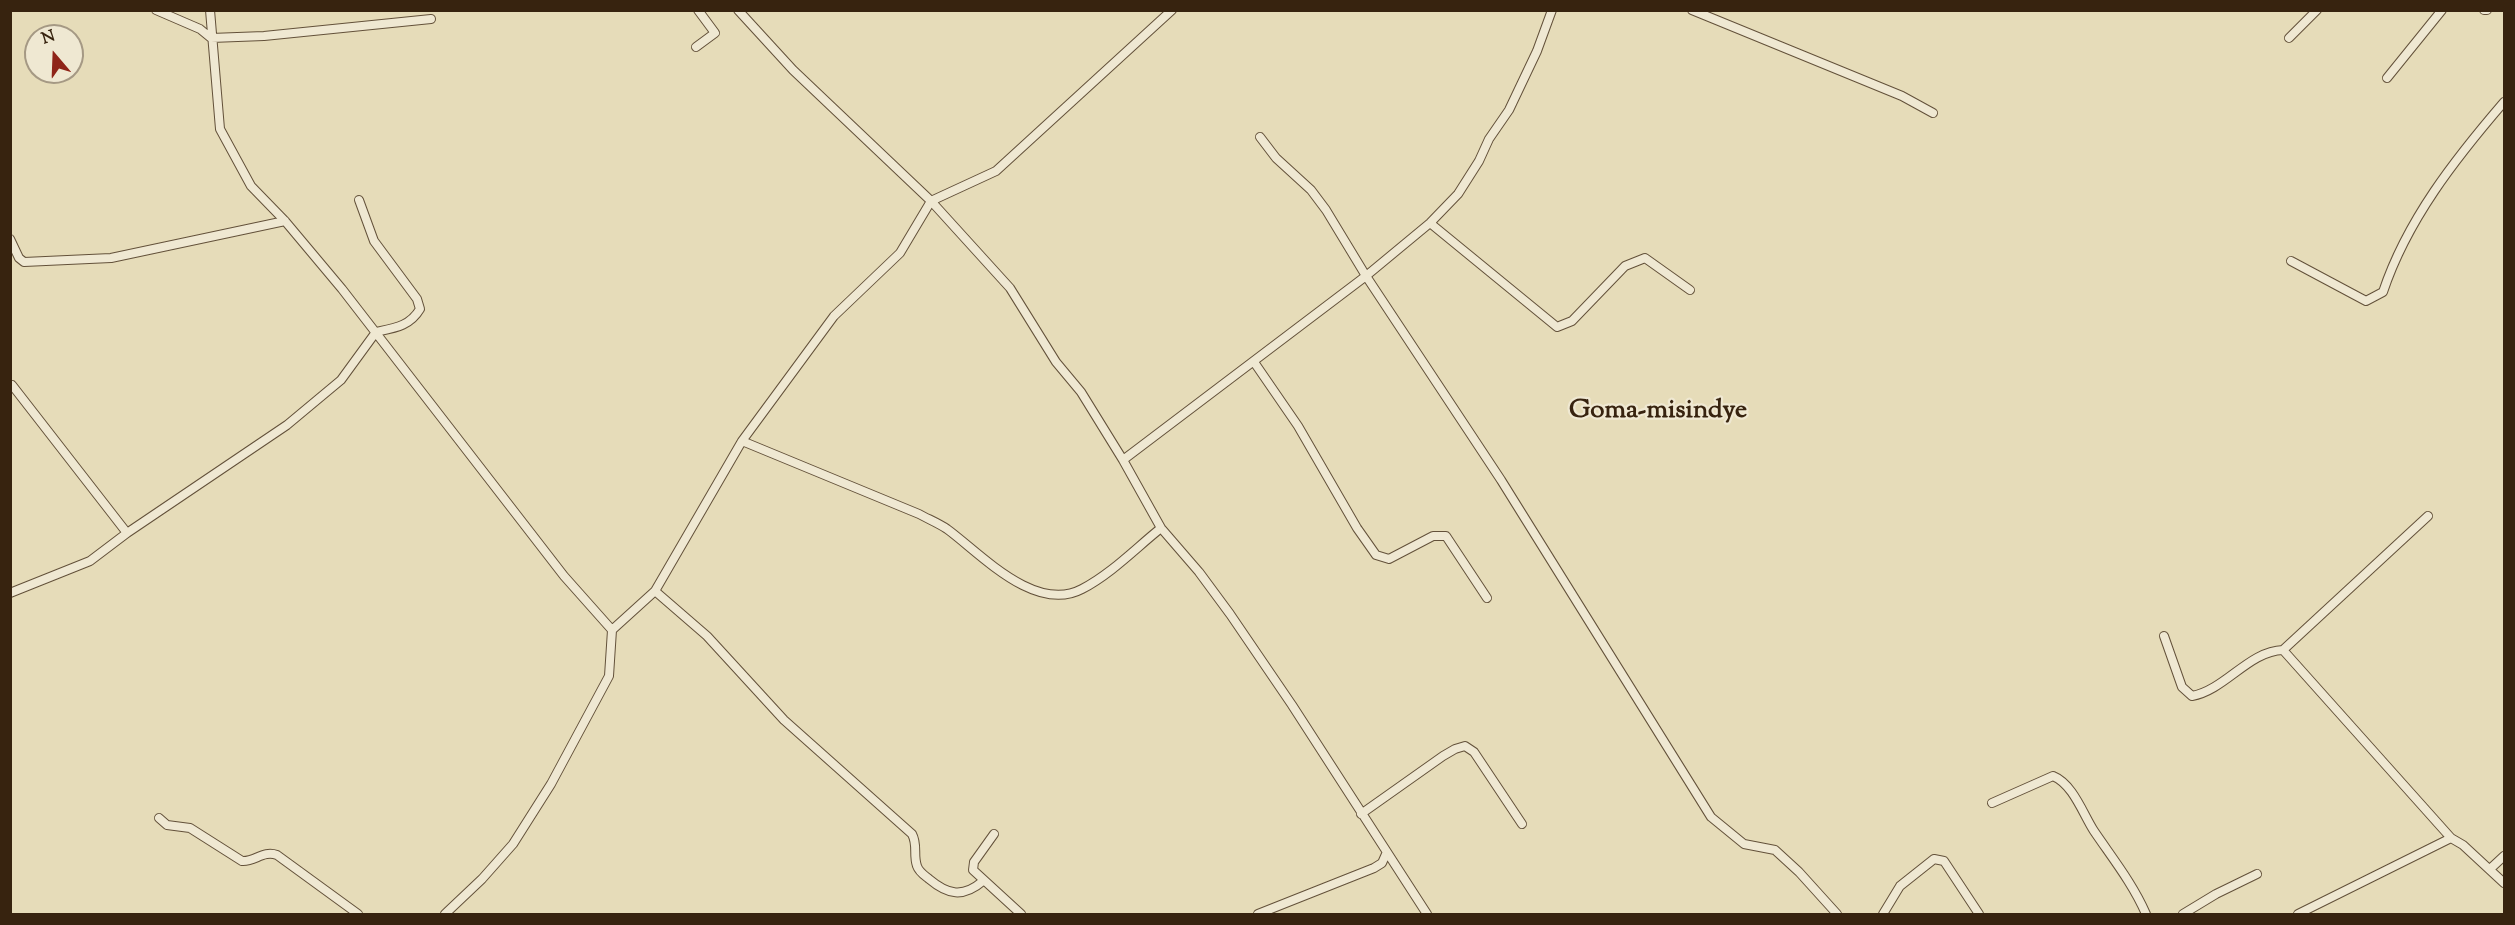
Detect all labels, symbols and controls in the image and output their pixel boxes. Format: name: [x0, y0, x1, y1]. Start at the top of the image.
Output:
north arrow: [24, 24, 84, 84]
text: N: [39, 25, 58, 51]
district label: Goma-misindye: [1569, 397, 1747, 429]

